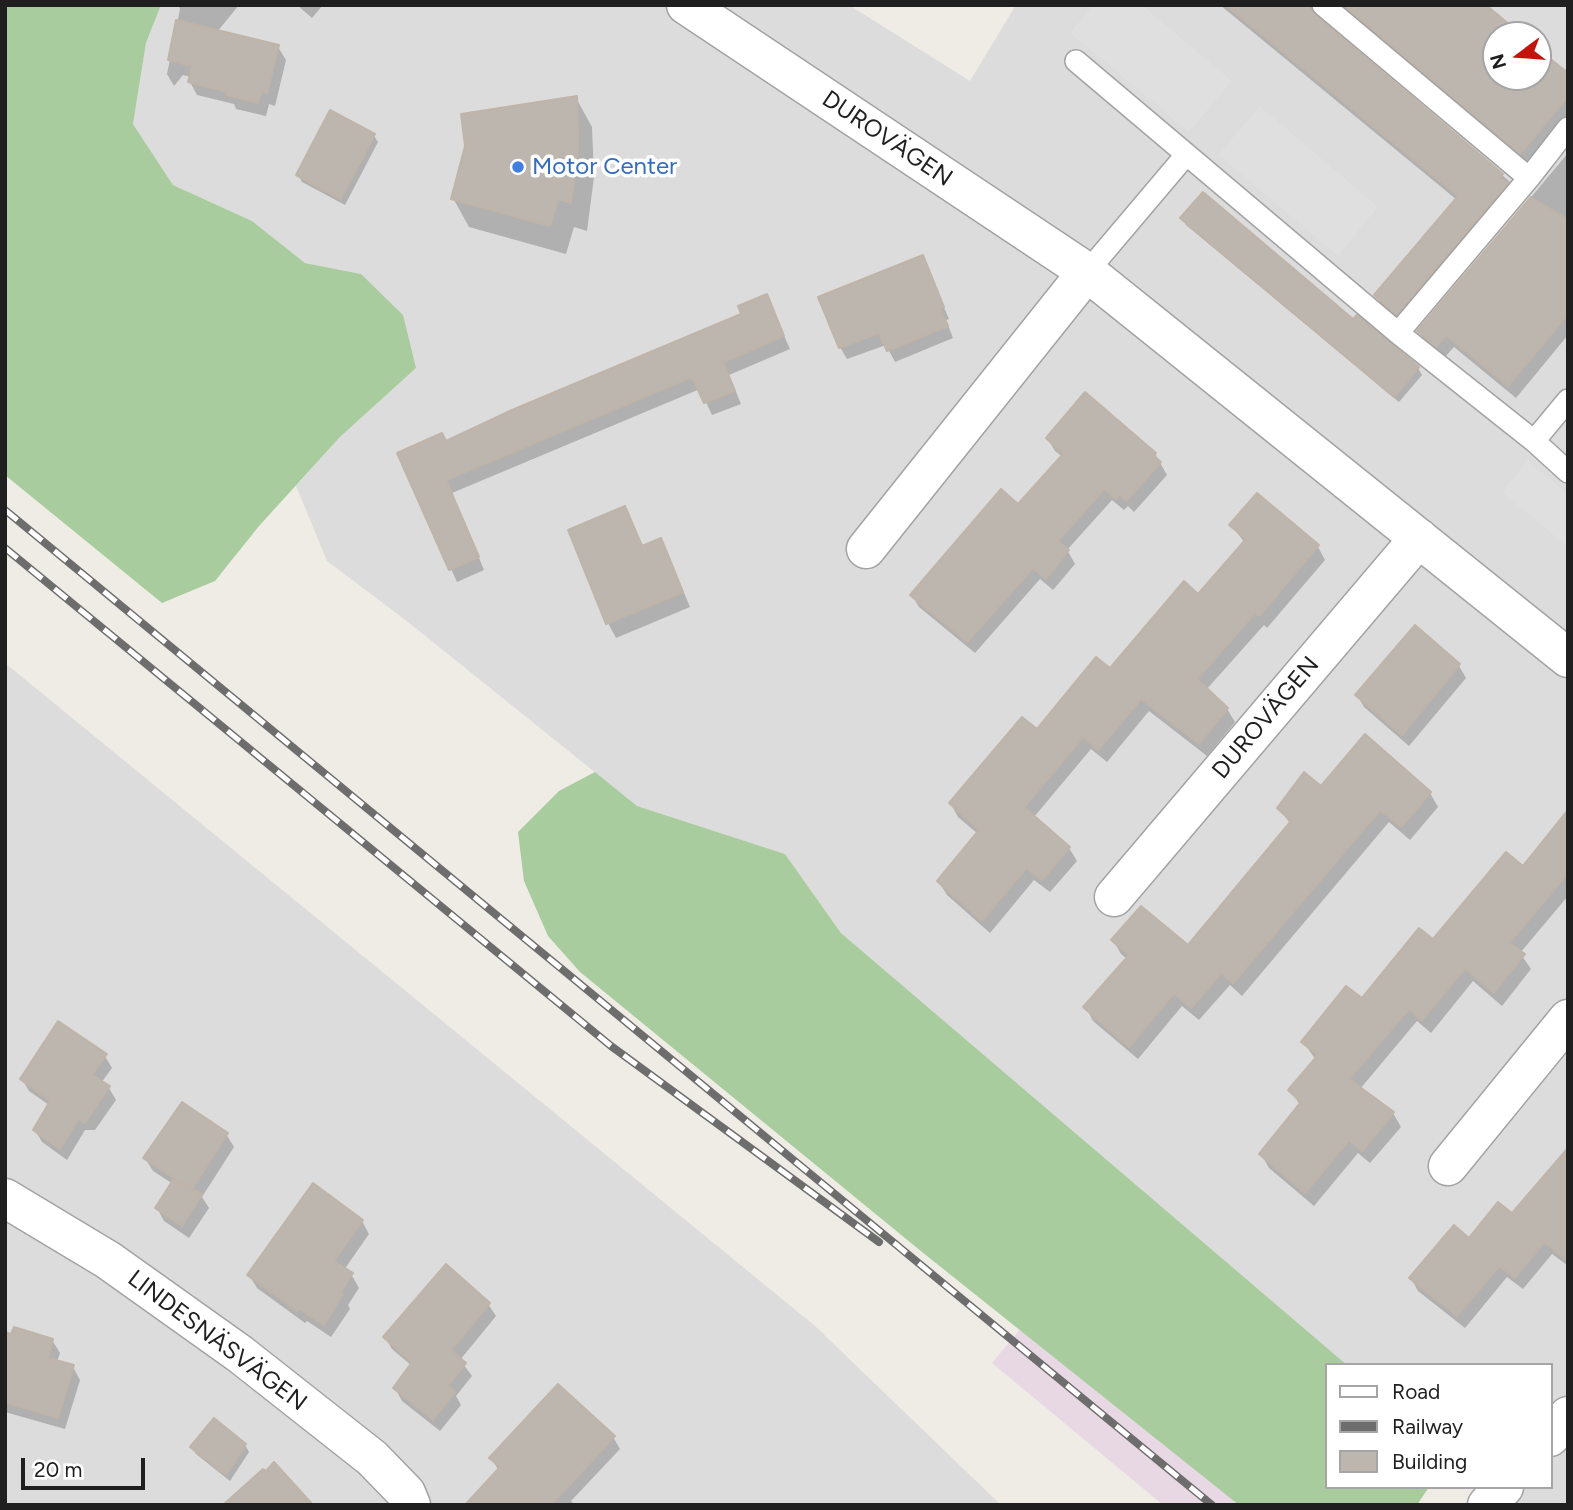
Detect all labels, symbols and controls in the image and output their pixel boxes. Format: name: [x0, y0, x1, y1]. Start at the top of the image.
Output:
north arrow: [1482, 21, 1552, 91]
text: N: [1485, 51, 1511, 72]
street label: DUROVÄGEN: [816, 85, 958, 193]
place label: Motor Center: [532, 153, 677, 181]
marker: Motor Center: [510, 159, 526, 175]
street label: DUROVÄGEN: [1206, 651, 1326, 785]
street label: LINDESNÄSVÄGEN: [122, 1264, 312, 1418]
legend: [1324, 1363, 1552, 1489]
text: Road: [1392, 1379, 1440, 1404]
text: Railway: [1392, 1414, 1463, 1439]
scale bar: [24, 1444, 149, 1488]
text: Building: [1392, 1449, 1467, 1474]
text: 20 m: [34, 1457, 82, 1482]

